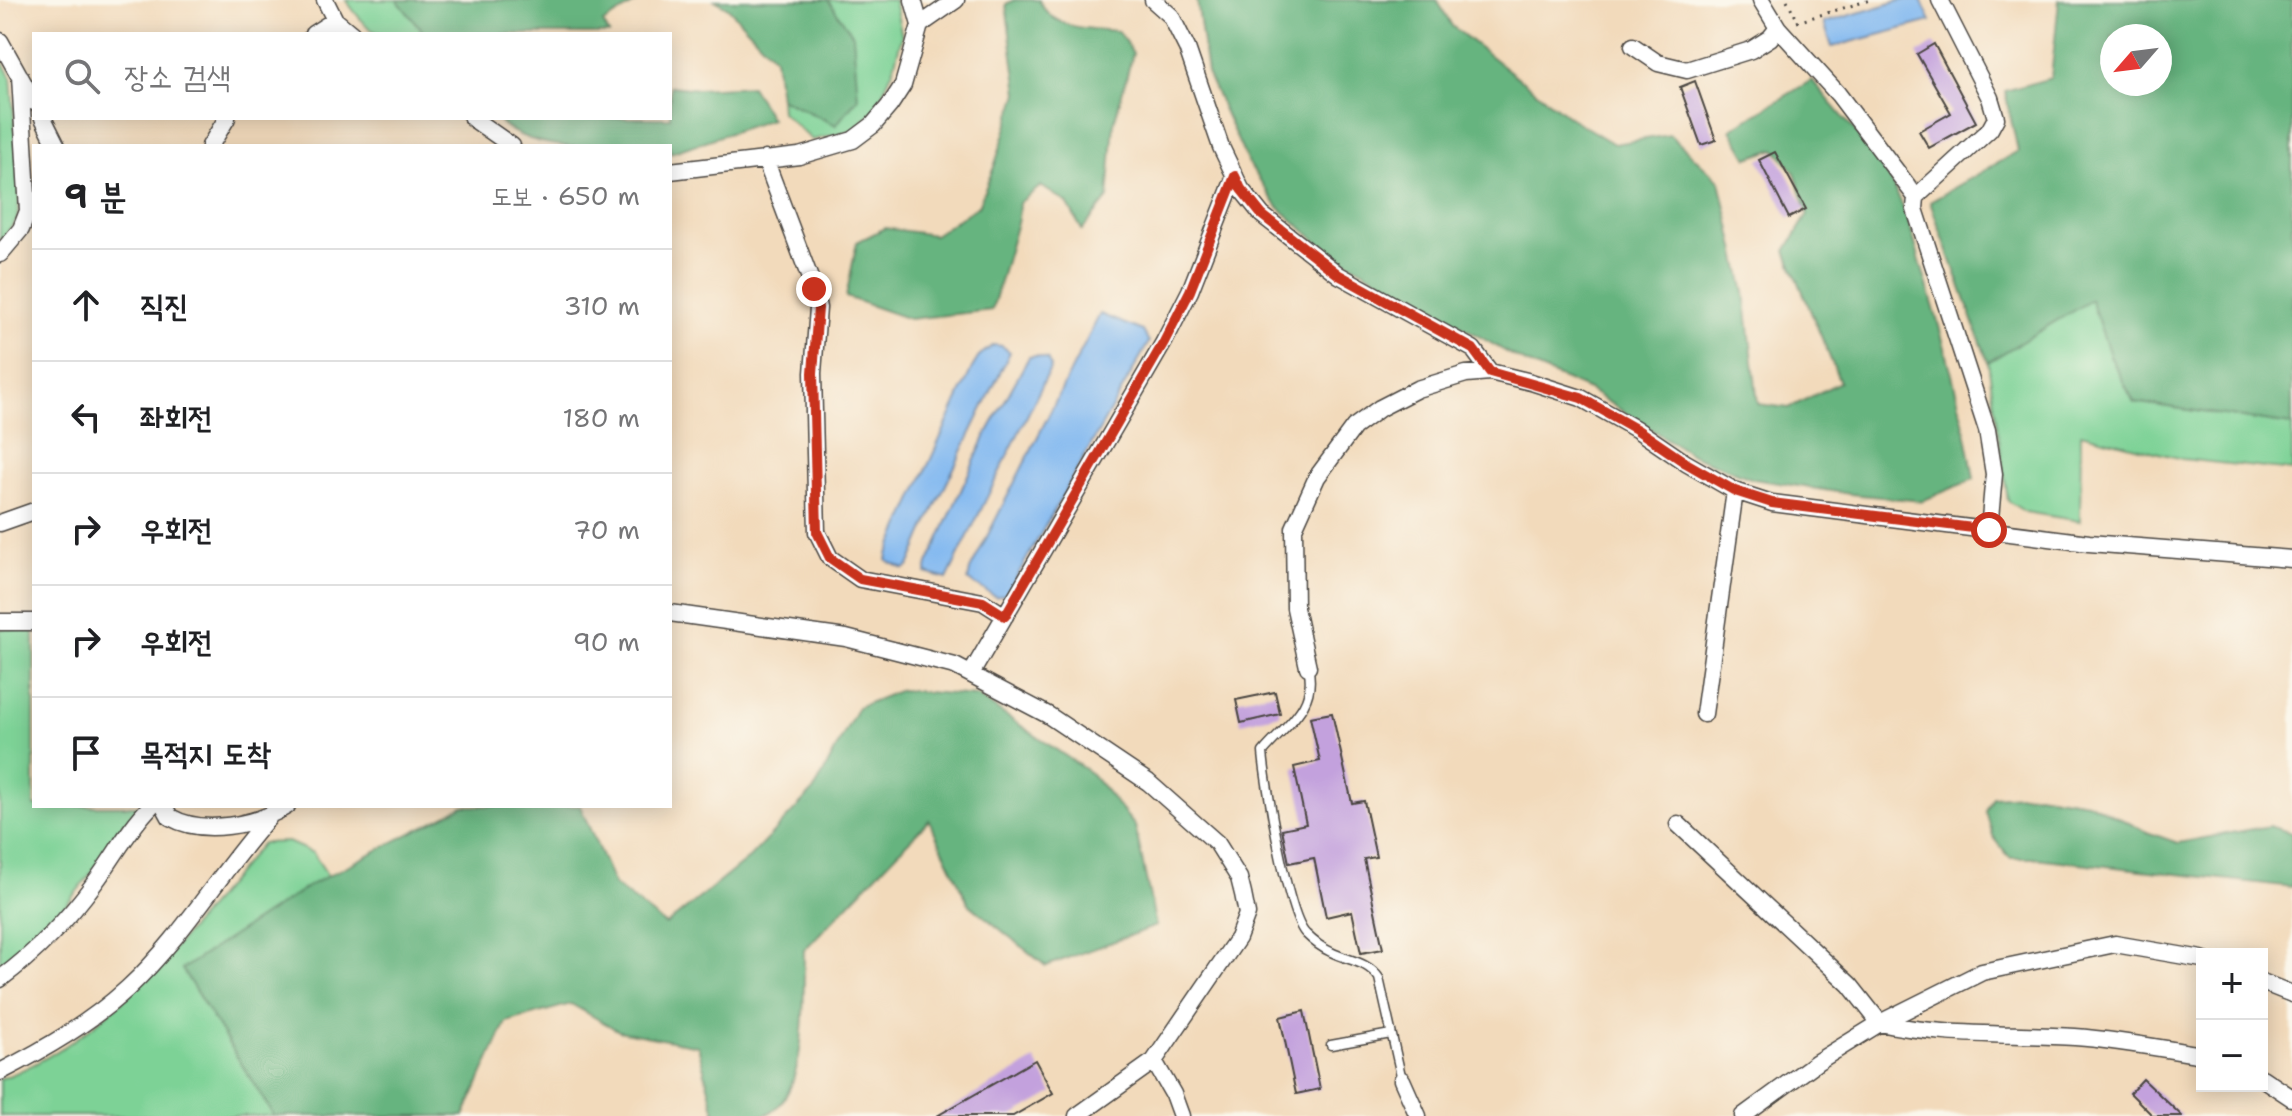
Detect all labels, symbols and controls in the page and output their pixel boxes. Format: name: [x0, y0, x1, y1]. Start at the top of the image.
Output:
north arrow: [2100, 24, 2172, 96]
search box: [32, 32, 672, 120]
icon: search: [60, 54, 104, 98]
text: 장소 검색: [124, 56, 231, 97]
text: 9 분: [64, 173, 127, 219]
text: 도보 · 650 m: [491, 178, 640, 213]
route end: [796, 271, 832, 307]
icon: ahead: [64, 283, 108, 327]
text: 직진: [140, 285, 188, 326]
text: 310 m: [564, 288, 640, 323]
icon: left: [64, 395, 108, 439]
text: 좌회전: [140, 397, 212, 438]
text: 180 m: [562, 400, 640, 435]
icon: right: [64, 507, 108, 551]
text: 우회전: [140, 509, 212, 550]
text: 70 m: [573, 512, 640, 547]
route start: [1971, 512, 2007, 548]
icon: right: [64, 619, 108, 663]
text: 우회전: [140, 621, 212, 662]
text: 90 m: [573, 624, 640, 659]
icon: arrive: [64, 731, 108, 775]
text: 목적지 도착: [140, 733, 271, 774]
map controls: [2196, 948, 2268, 1092]
button: +: [2196, 948, 2268, 1020]
button: −: [2196, 1020, 2268, 1092]

